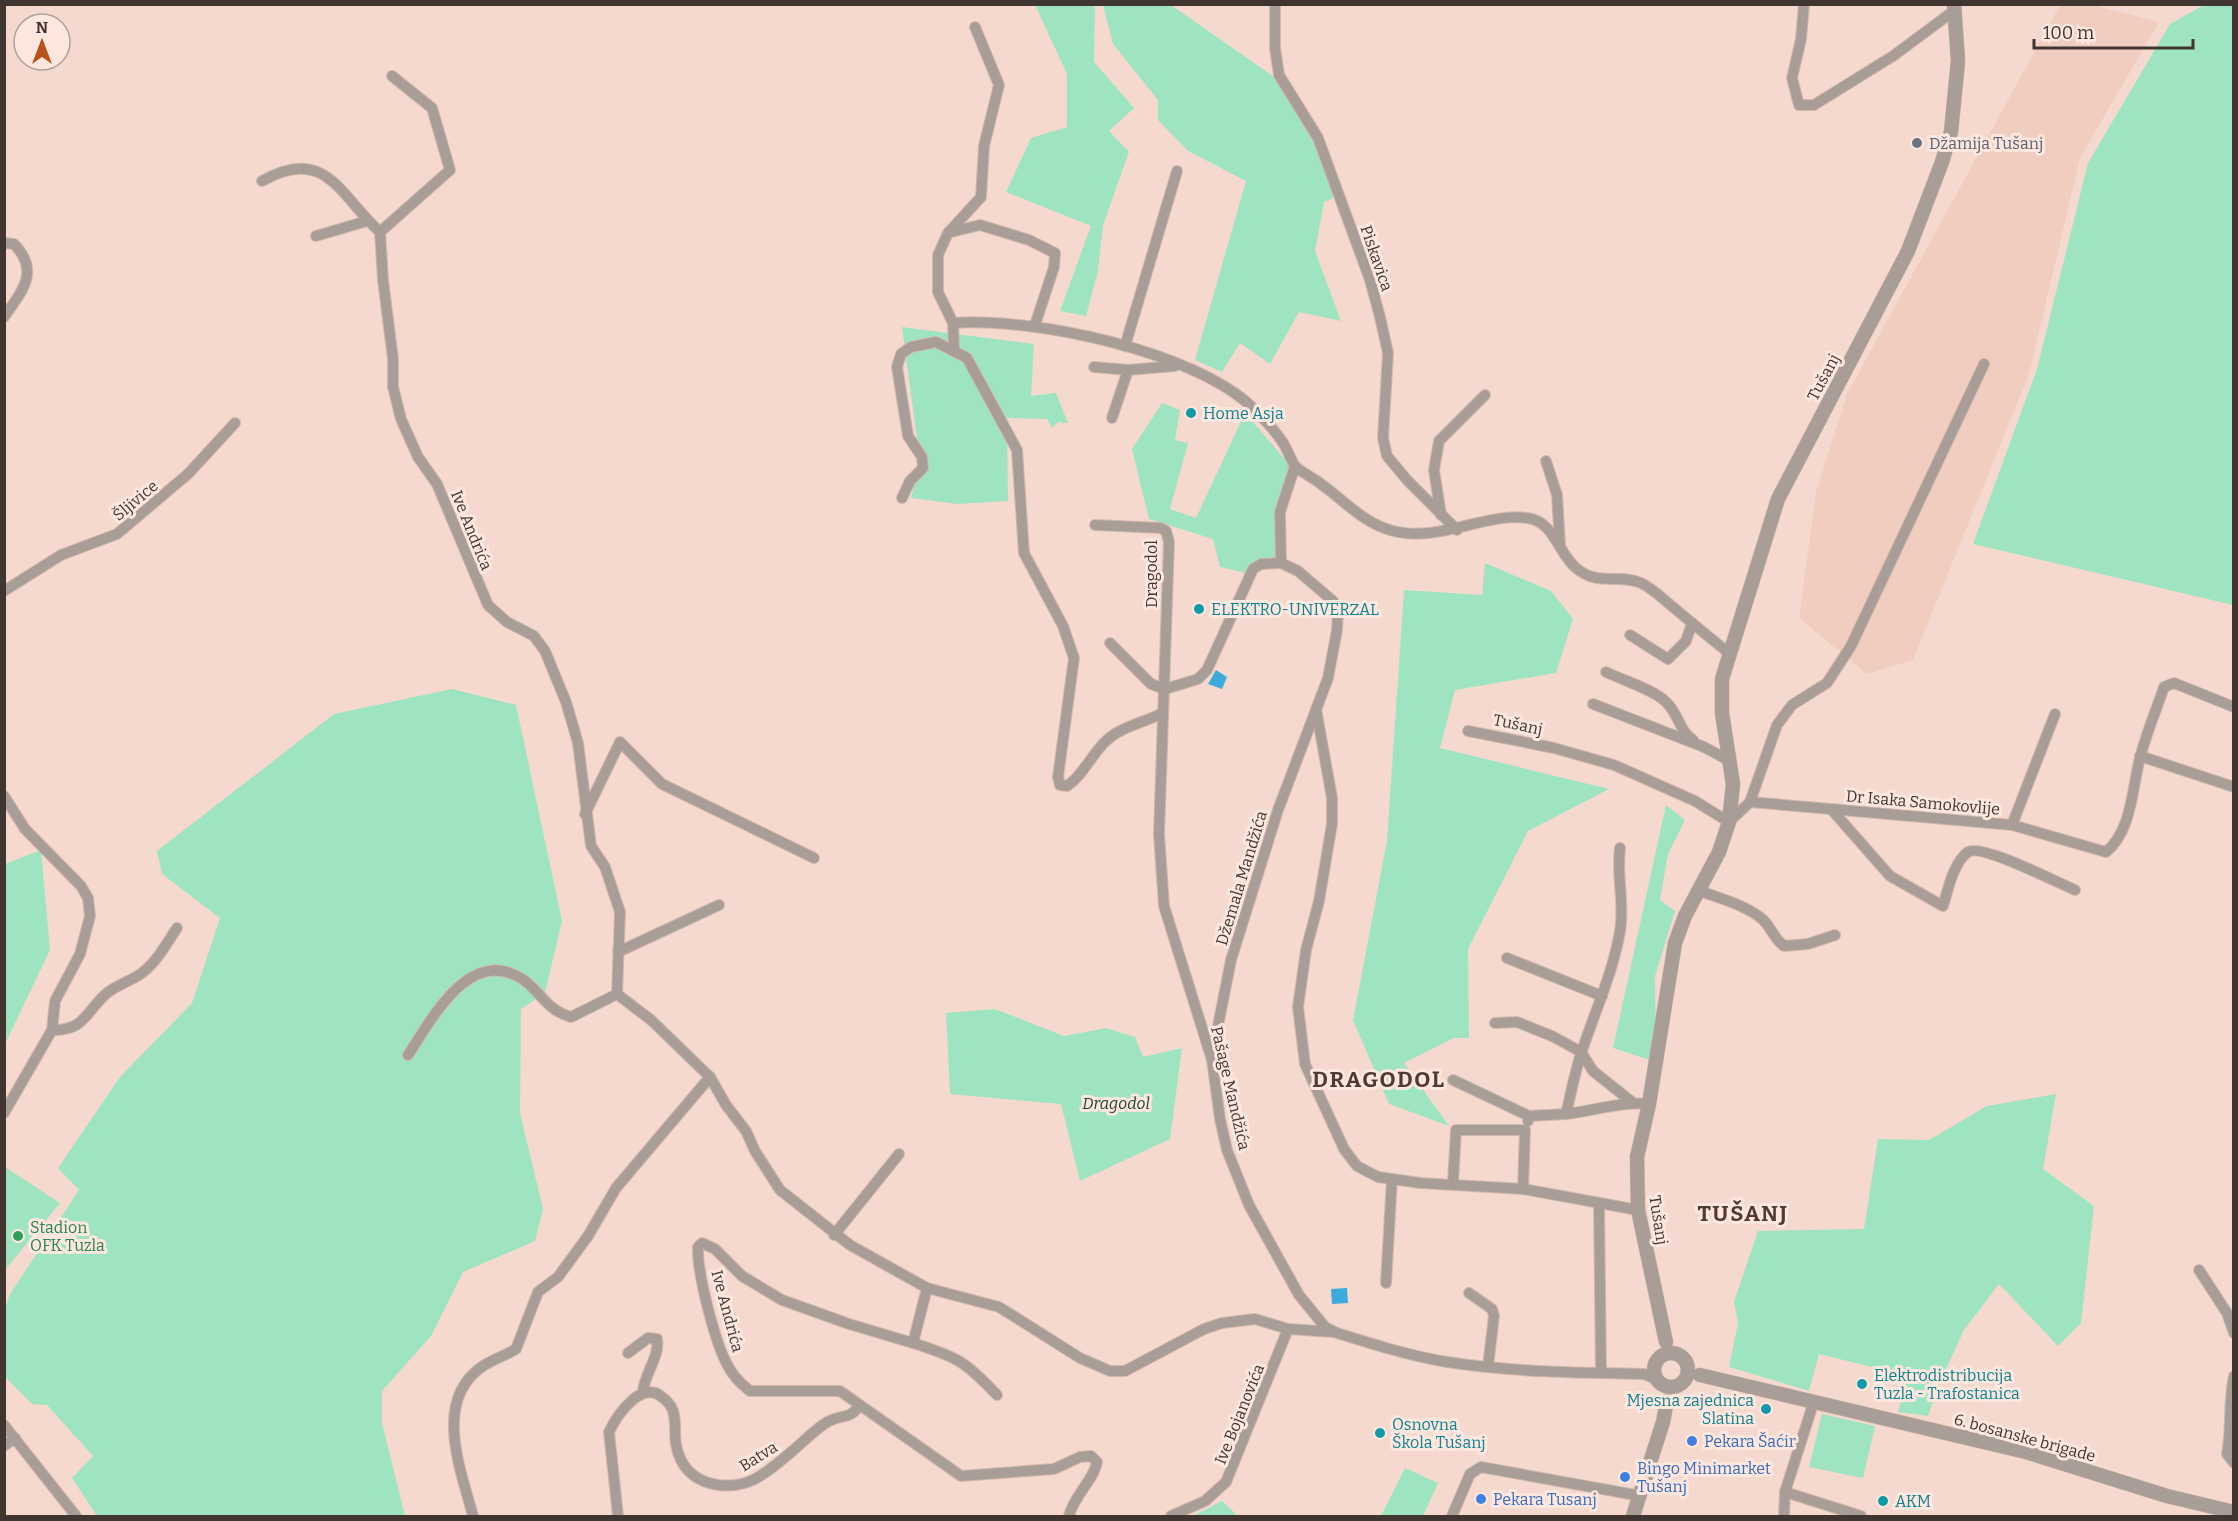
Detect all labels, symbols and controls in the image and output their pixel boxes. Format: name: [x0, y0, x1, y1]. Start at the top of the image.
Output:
north arrow: [12, 12, 72, 72]
scale bar: [2034, 12, 2193, 50]
text: N: [36, 18, 48, 37]
text: 100 m: [2043, 22, 2094, 44]
place label: Džamija Tušanj: [1929, 134, 2043, 153]
marker: Džamija Tušanj: [1910, 136, 1924, 150]
street label: Piskavica: [1356, 223, 1397, 294]
street label: Tušanj: [1803, 351, 1844, 404]
place label: Home Asja: [1203, 404, 1284, 423]
marker: Home Asja: [1184, 406, 1198, 420]
street label: Šljivice: [108, 475, 162, 525]
street label: Ive Andrića: [447, 488, 496, 573]
street label: Dragodol: [1142, 540, 1161, 608]
place label: ELEKTRO-UNIVERZAL: [1211, 600, 1379, 619]
marker: ELEKTRO-UNIVERZAL: [1192, 602, 1206, 616]
street label: Tušanj: [1491, 710, 1544, 739]
street label: Dr Isaka Samokovlije: [1845, 786, 2001, 819]
street label: Džemala Mandžića: [1212, 808, 1271, 948]
street label: Pašage Mandžića: [1207, 1024, 1254, 1152]
district label: DRAGODOL: [1312, 1066, 1446, 1093]
park label: Dragodol: [1082, 1094, 1150, 1113]
street label: Tušanj: [1645, 1194, 1672, 1246]
district label: TUŠANJ: [1697, 1199, 1789, 1227]
place label: Stadion OFK Tuzla: [30, 1218, 105, 1255]
marker: Stadion OFK Tuzla: [11, 1229, 25, 1243]
street label: Ive Andrića: [707, 1268, 748, 1355]
street label: Ive Bojanovića: [1211, 1361, 1268, 1467]
place label: Elektrodistribucija Tuzla - Trafostanica: [1874, 1366, 2020, 1403]
marker: Elektrodistribucija Tuzla - Trafostanica: [1855, 1377, 1869, 1391]
place label: Mjesna zajednica Slatina: [1627, 1391, 1754, 1428]
marker: Mjesna zajednica Slatina: [1759, 1402, 1773, 1416]
street label: 6. bosanske brigade: [1952, 1409, 2098, 1466]
place label: Osnovna Škola Tušanj: [1392, 1415, 1486, 1452]
marker: Osnovna Škola Tušanj: [1373, 1426, 1387, 1440]
place label: Pekara Šaćir: [1704, 1431, 1796, 1451]
marker: Pekara Šaćir: [1685, 1434, 1699, 1448]
street label: Batva: [736, 1437, 781, 1475]
place label: Bingo Minimarket Tušanj: [1637, 1459, 1771, 1496]
marker: Bingo Minimarket Tušanj: [1618, 1470, 1632, 1484]
place label: Pekara Tusanj: [1493, 1490, 1597, 1509]
marker: Pekara Tusanj: [1474, 1492, 1488, 1506]
place label: AKM: [1895, 1492, 1931, 1511]
marker: AKM: [1876, 1494, 1890, 1508]

